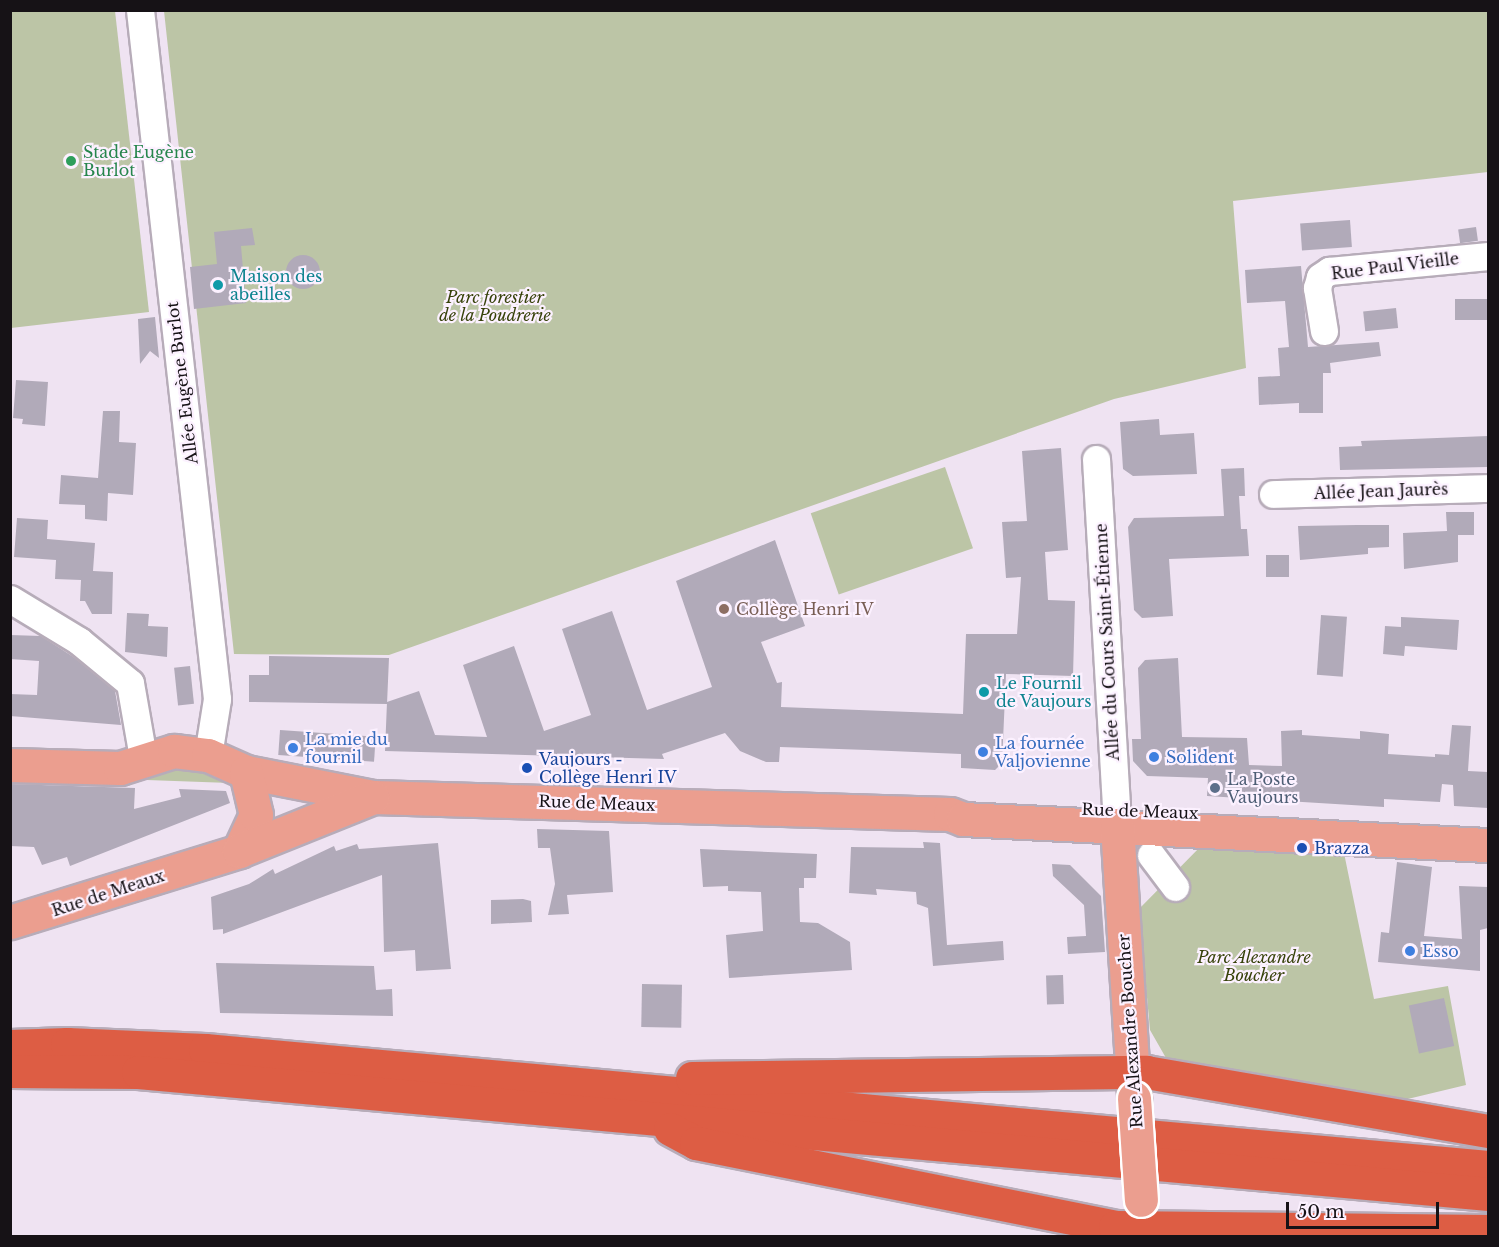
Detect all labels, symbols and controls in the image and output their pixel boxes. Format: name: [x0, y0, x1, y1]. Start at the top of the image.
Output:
place label: Stade Eugène Burlot: [83, 142, 194, 180]
marker: Stade Eugène Burlot: [64, 154, 78, 168]
street label: Rue Paul Vieille: [1330, 249, 1460, 283]
place label: Maison des abeilles: [230, 266, 322, 304]
marker: Maison des abeilles: [211, 278, 225, 292]
park label: Parc forestier de la Poudrerie: [439, 287, 551, 325]
street label: Allée Eugène Burlot: [162, 301, 202, 465]
street label: Allée Jean Jaurès: [1313, 479, 1449, 503]
street label: Allée du Cours Saint-Étienne: [1091, 523, 1123, 761]
place label: Collège Henri IV: [736, 599, 874, 619]
marker: Collège Henri IV: [717, 602, 731, 616]
place label: Le Fournil de Vaujours: [996, 673, 1092, 711]
marker: Le Fournil de Vaujours: [977, 685, 991, 699]
place label: La mie du fournil: [305, 729, 388, 767]
place label: La fournée Valjovienne: [995, 733, 1091, 771]
marker: La mie du fournil: [286, 741, 300, 755]
marker: La fournée Valjovienne: [976, 745, 990, 759]
place label: Solident: [1166, 747, 1234, 767]
place label: Vaujours - Collège Henri IV: [539, 749, 677, 787]
marker: Solident: [1147, 750, 1161, 764]
marker: Vaujours - Collège Henri IV: [520, 761, 534, 775]
place label: La Poste Vaujours: [1227, 769, 1299, 807]
marker: La Poste Vaujours: [1208, 781, 1222, 795]
street label: Rue de Meaux: [538, 791, 656, 815]
street label: Rue de Meaux: [1081, 799, 1199, 823]
place label: Brazza: [1314, 838, 1369, 858]
marker: Brazza: [1295, 841, 1309, 855]
street label: Rue de Meaux: [49, 866, 167, 920]
street label: Rue Alexandre Boucher: [1114, 933, 1146, 1129]
place label: Esso: [1422, 941, 1459, 961]
marker: Esso: [1403, 944, 1417, 958]
park label: Parc Alexandre Boucher: [1197, 947, 1311, 985]
scale bar: [1289, 1190, 1442, 1228]
text: 50 m: [1297, 1201, 1345, 1223]

